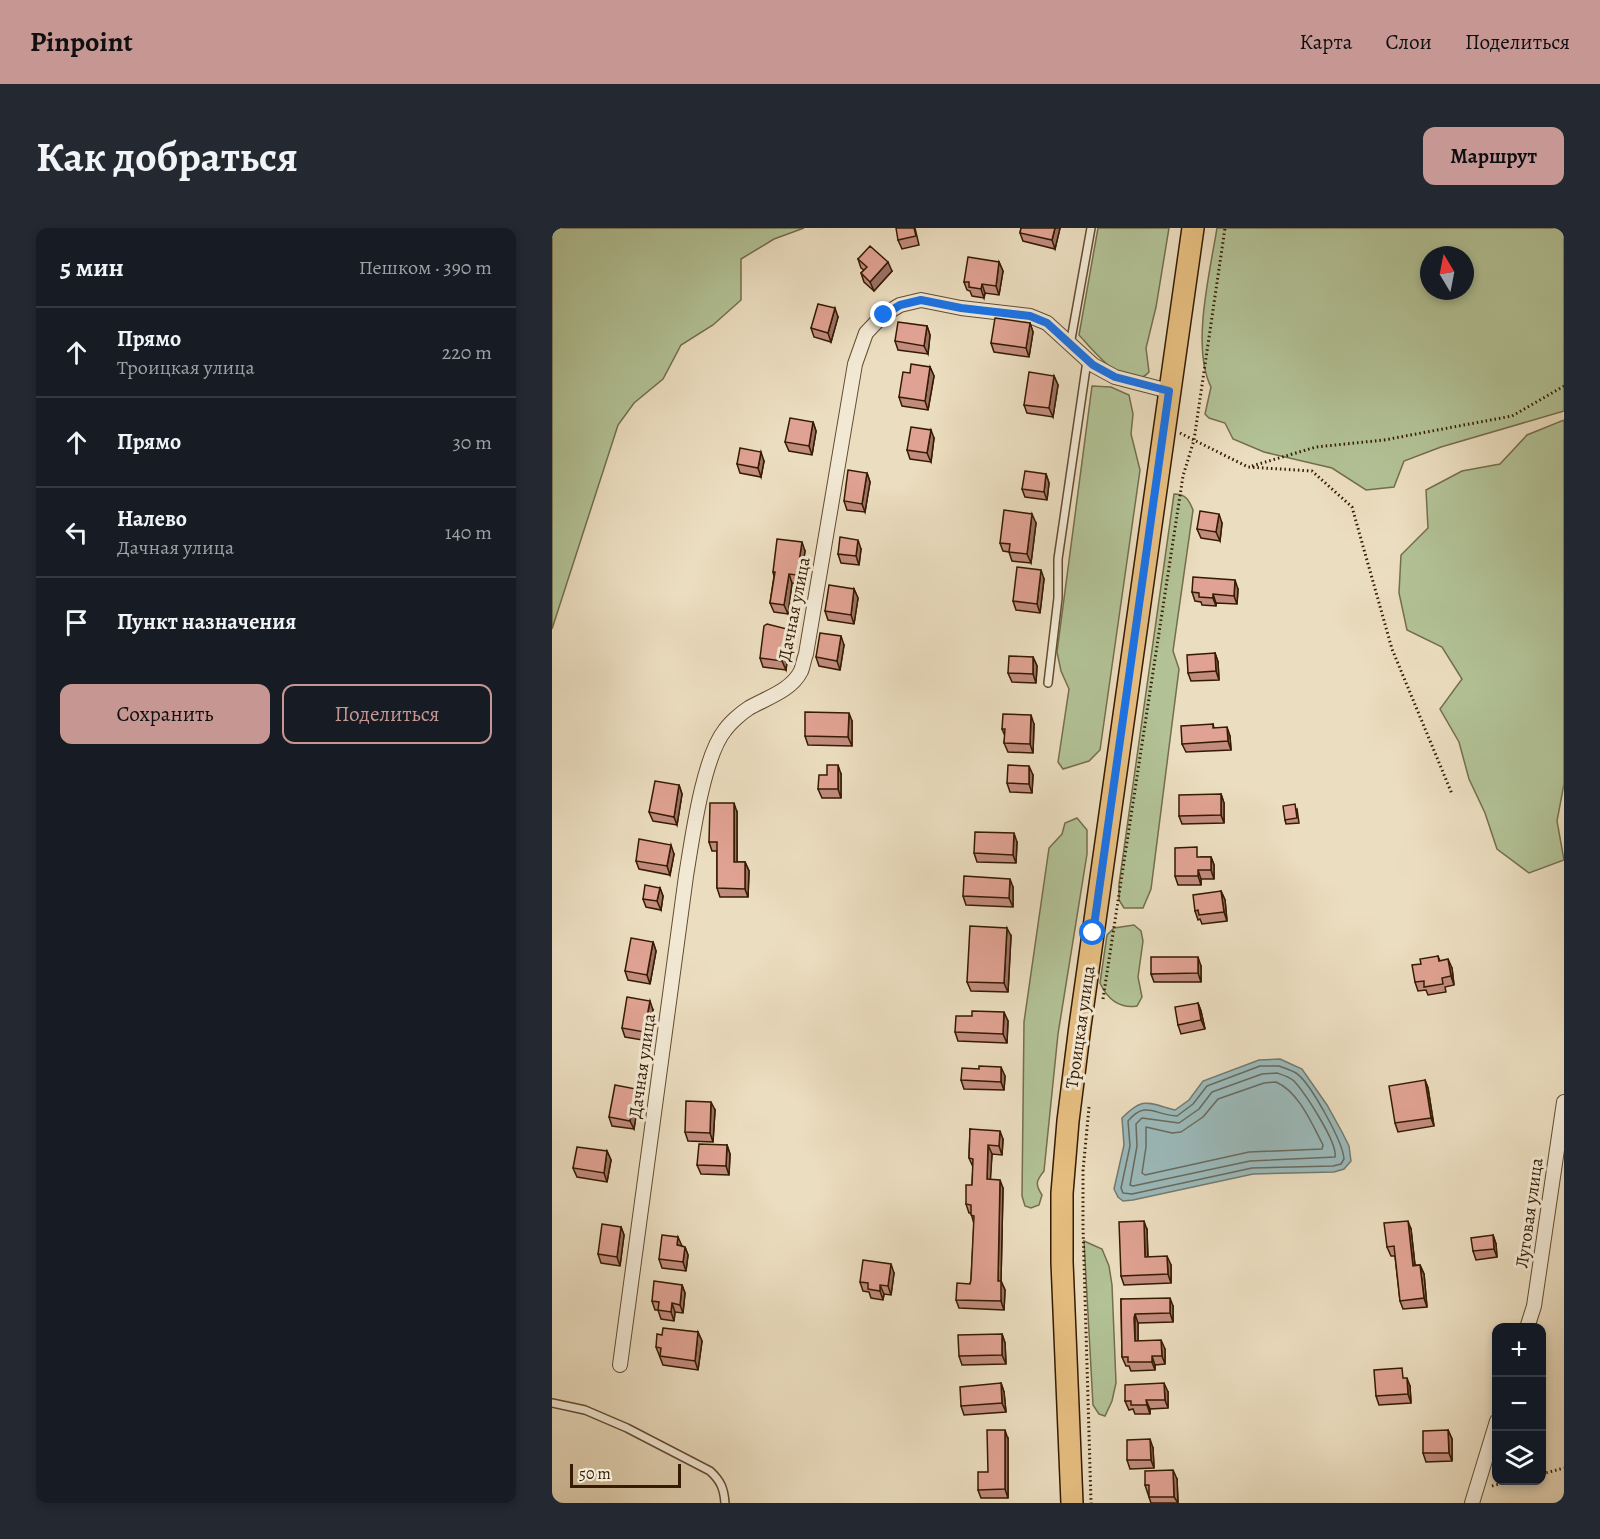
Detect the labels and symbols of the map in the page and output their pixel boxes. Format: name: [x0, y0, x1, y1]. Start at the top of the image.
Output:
north arrow: [1420, 246, 1474, 300]
route end: [870, 301, 896, 327]
street label: Дачная улица: [772, 554, 816, 663]
route start: [1079, 919, 1105, 945]
street label: Троицкая улица: [1059, 963, 1101, 1090]
street label: Дачная улица: [623, 1011, 661, 1120]
street label: Луговая улица: [1509, 1156, 1549, 1270]
scale bar: [570, 1461, 681, 1488]

